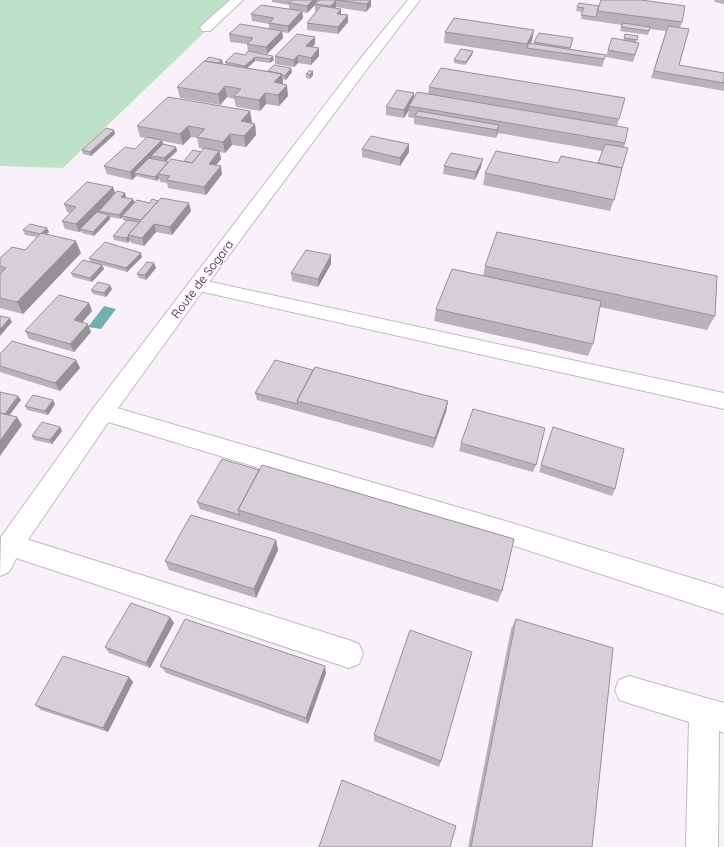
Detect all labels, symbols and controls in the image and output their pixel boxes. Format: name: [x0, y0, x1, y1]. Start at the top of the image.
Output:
street label: Route de Sogara: [168, 237, 236, 321]

